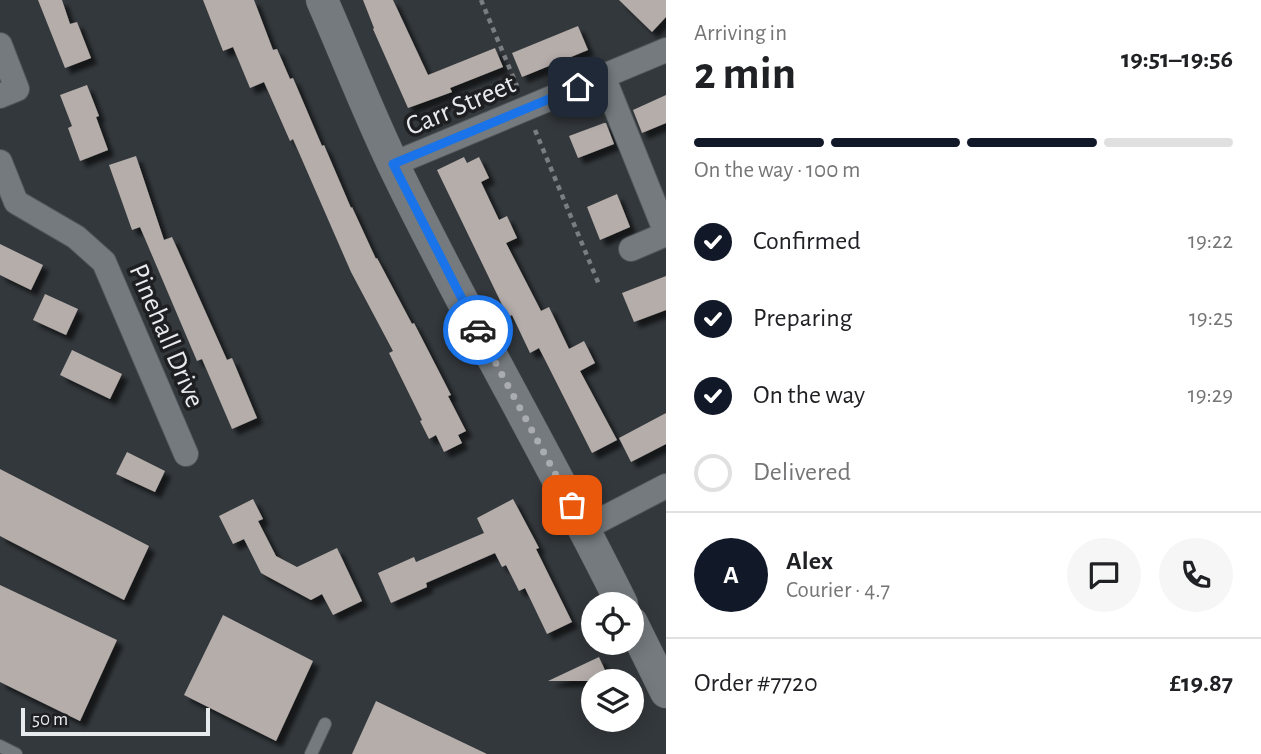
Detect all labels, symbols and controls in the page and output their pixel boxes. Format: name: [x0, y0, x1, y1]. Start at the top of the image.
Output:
text: Arriving in: [694, 22, 787, 45]
text: 19:51–19:56: [1121, 46, 1233, 72]
text: 2 min: [694, 51, 796, 97]
pin: [548, 57, 608, 117]
icon: home: [559, 68, 597, 106]
street label: Carr Street: [402, 70, 520, 141]
text: On the way · 100 m: [694, 159, 861, 182]
icon: check: [694, 223, 732, 261]
text: Confirmed: [753, 228, 861, 254]
text: 19:22: [1188, 230, 1233, 253]
street label: Pinehall Drive: [123, 260, 209, 412]
courier: [443, 295, 513, 365]
icon: check: [694, 300, 732, 338]
text: Preparing: [753, 305, 852, 331]
text: 19:25: [1189, 307, 1233, 330]
icon: car: [459, 311, 497, 349]
icon: check: [694, 377, 732, 415]
text: On the way: [753, 382, 865, 408]
text: 19:29: [1188, 384, 1233, 407]
text: Delivered: [753, 459, 851, 485]
pin: [542, 475, 602, 535]
icon: bag: [553, 486, 591, 524]
button: chat: [1067, 538, 1141, 612]
button: phone: [1159, 538, 1233, 612]
text: Alex: [786, 548, 833, 574]
text: A: [723, 562, 739, 588]
text: Courier · 4.7: [786, 579, 890, 602]
map controls: [581, 592, 644, 732]
button: locate: [581, 592, 644, 655]
button: layers: [581, 669, 644, 732]
text: Order #7720: [694, 670, 818, 696]
text: £19.87: [1169, 670, 1233, 696]
scale bar: [21, 705, 210, 737]
text: 50 m: [32, 710, 68, 729]

